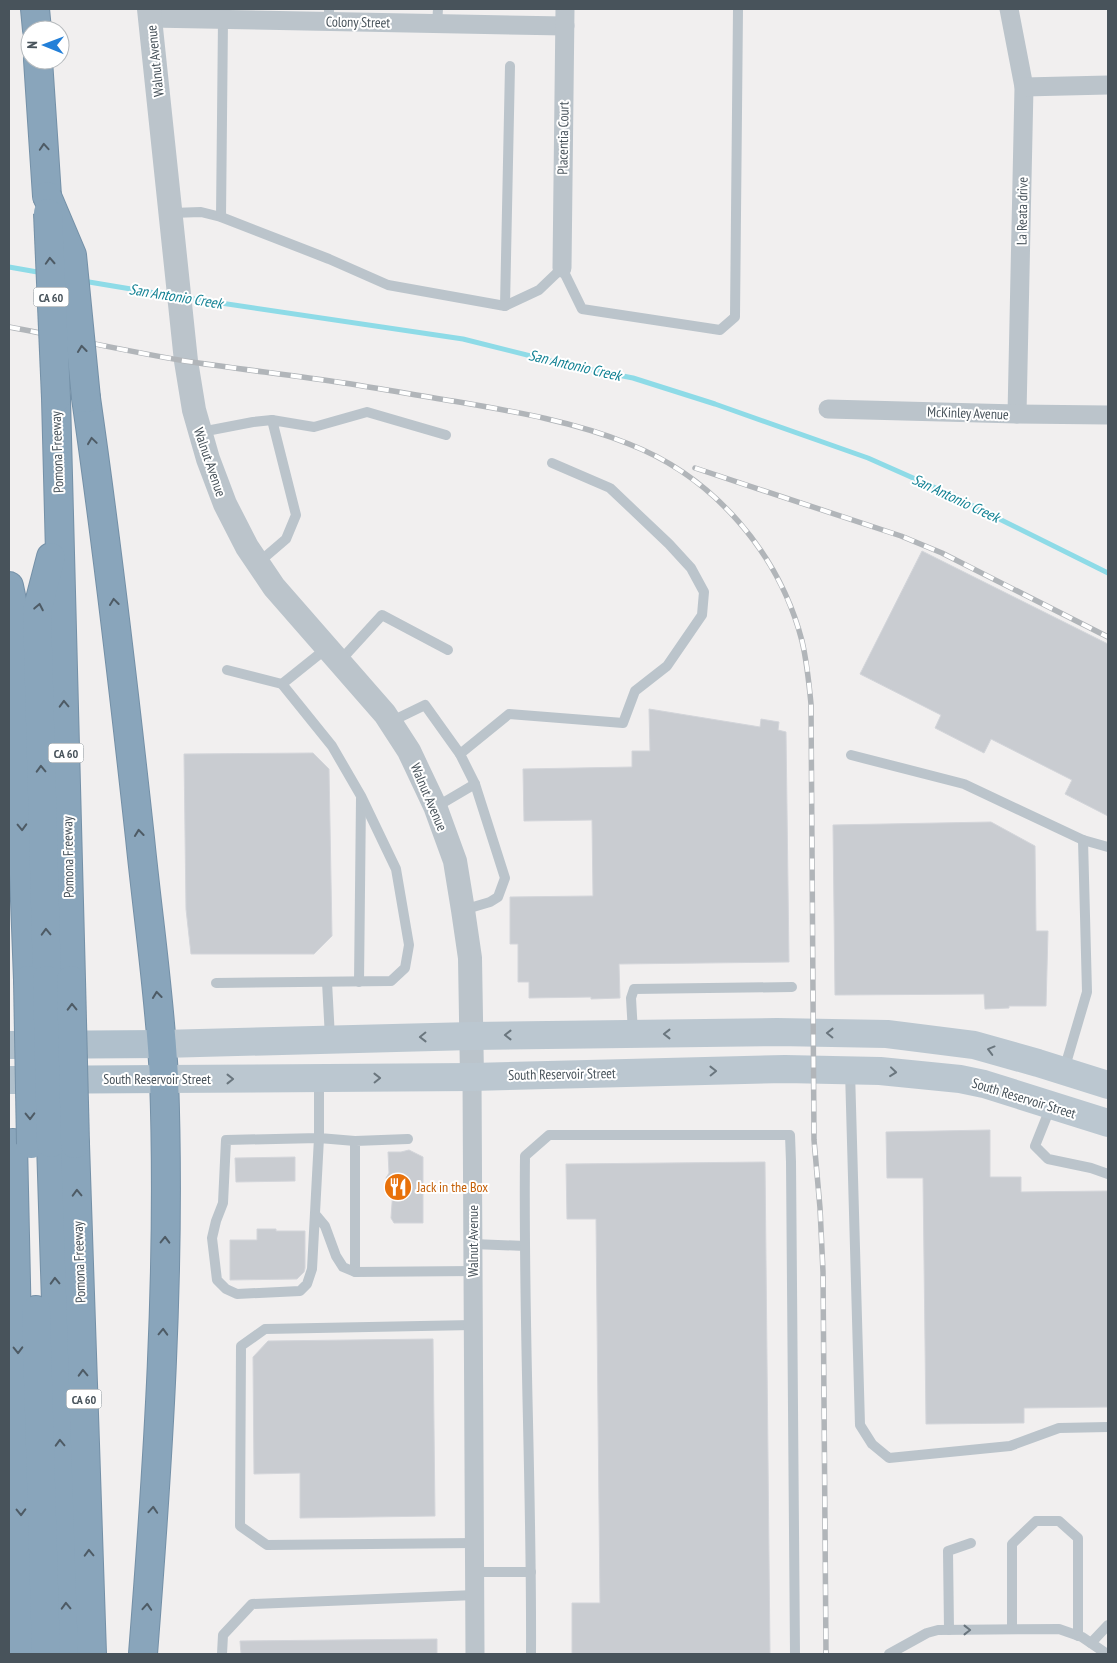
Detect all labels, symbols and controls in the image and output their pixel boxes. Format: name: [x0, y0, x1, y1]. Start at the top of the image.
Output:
street label: Colony Street: [326, 12, 390, 32]
north arrow: [20, 20, 70, 70]
street label: Walnut Avenue: [142, 24, 168, 98]
text: N: [23, 41, 41, 49]
street label: Placentia Court: [553, 101, 573, 175]
one-way arrow: [38, 143, 49, 151]
street label: La Reata drive: [1012, 176, 1032, 245]
one-way arrow: [44, 257, 55, 265]
water label: San Antonio Creek: [128, 279, 226, 313]
road number: CA 60: [34, 288, 68, 306]
one-way arrow: [76, 345, 87, 353]
water label: San Antonio Creek: [527, 345, 625, 385]
street label: McKinley Avenue: [927, 403, 1009, 423]
street label: Pomona Freeway: [47, 410, 67, 493]
street label: Walnut Avenue: [190, 425, 230, 499]
one-way arrow: [88, 437, 98, 445]
water label: San Antonio Creek: [909, 469, 1005, 527]
one-way arrow: [109, 598, 120, 606]
one-way arrow: [33, 602, 43, 611]
one-way arrow: [59, 699, 70, 707]
road number: CA 60: [48, 744, 84, 762]
street label: Walnut Avenue: [407, 760, 451, 834]
one-way arrow: [36, 765, 47, 773]
street label: Pomona Freeway: [58, 815, 78, 898]
one-way arrow: [17, 823, 27, 831]
one-way arrow: [134, 829, 145, 837]
one-way arrow: [41, 927, 51, 935]
one-way arrow: [152, 991, 163, 999]
one-way arrow: [67, 1003, 77, 1011]
one-way arrow: [826, 1028, 834, 1038]
one-way arrow: [663, 1029, 671, 1039]
one-way arrow: [504, 1030, 512, 1040]
one-way arrow: [419, 1032, 426, 1042]
one-way arrow: [987, 1045, 995, 1056]
street label: South Reservoir Street: [508, 1064, 616, 1084]
one-way arrow: [710, 1066, 718, 1076]
one-way arrow: [890, 1066, 898, 1077]
street label: South Reservoir Street: [103, 1070, 211, 1088]
one-way arrow: [374, 1073, 381, 1083]
one-way arrow: [226, 1074, 234, 1084]
street label: South Reservoir Street: [970, 1074, 1078, 1122]
one-way arrow: [25, 1113, 36, 1121]
restaurant icon: Jack in the Box: [383, 1172, 413, 1202]
place label: Jack in the Box: [416, 1178, 488, 1196]
one-way arrow: [72, 1189, 82, 1197]
street label: Walnut Avenue: [464, 1205, 482, 1277]
street label: Pomona Freeway: [69, 1220, 89, 1303]
one-way arrow: [160, 1235, 170, 1243]
one-way arrow: [50, 1276, 60, 1284]
one-way arrow: [158, 1328, 168, 1336]
one-way arrow: [13, 1346, 23, 1354]
one-way arrow: [78, 1369, 88, 1376]
road number: CA 60: [66, 1390, 102, 1408]
one-way arrow: [55, 1439, 66, 1447]
one-way arrow: [148, 1506, 159, 1514]
one-way arrow: [16, 1508, 26, 1516]
one-way arrow: [84, 1549, 94, 1556]
one-way arrow: [61, 1601, 71, 1609]
one-way arrow: [141, 1602, 152, 1610]
one-way arrow: [963, 1624, 971, 1635]

